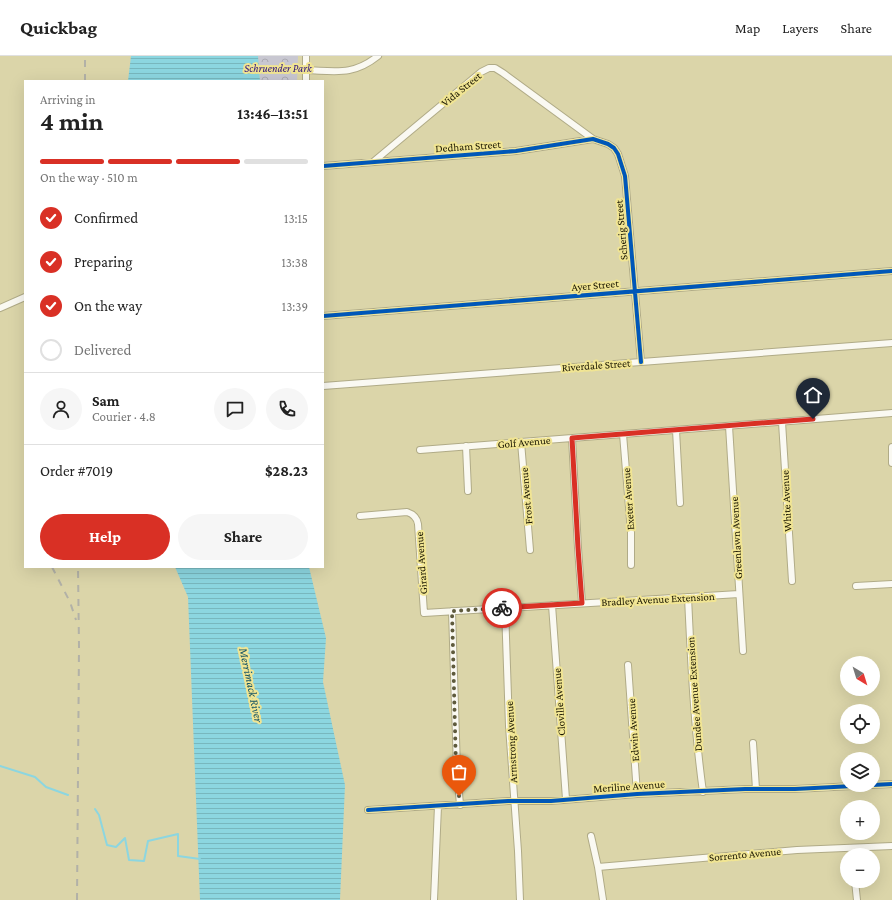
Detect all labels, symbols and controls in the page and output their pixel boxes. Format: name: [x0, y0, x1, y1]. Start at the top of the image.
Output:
text: Quickbag: [20, 17, 97, 38]
text: Map: [735, 20, 760, 36]
text: Layers: [782, 20, 819, 36]
text: Share: [841, 20, 872, 36]
park label: Schruender Park: [244, 62, 313, 74]
street label: Vida Street: [439, 69, 484, 109]
text: Arriving in: [40, 92, 96, 107]
text: 13:46–13:51: [237, 106, 308, 122]
text: 4 min: [40, 107, 104, 136]
street label: Dedham Street: [435, 138, 502, 154]
text: On the way · 510 m: [40, 170, 138, 185]
street label: Scherig Street: [612, 199, 631, 261]
icon: check: [40, 207, 62, 229]
text: Confirmed: [74, 210, 138, 226]
text: 13:15: [284, 211, 308, 226]
icon: check: [40, 251, 62, 273]
text: Preparing: [74, 254, 133, 270]
text: 13:38: [281, 255, 308, 270]
street label: Ayer Street: [571, 277, 620, 294]
icon: check: [40, 295, 62, 317]
text: On the way: [74, 298, 142, 314]
text: 13:39: [282, 299, 308, 314]
text: Delivered: [74, 342, 131, 358]
street label: Riverdale Street: [561, 357, 631, 373]
pin: [796, 378, 830, 419]
icon: home: [802, 384, 824, 406]
button: person: [40, 388, 82, 430]
button: chat: [214, 388, 256, 430]
button: phone: [266, 388, 308, 430]
text: Sam: [92, 393, 120, 409]
text: Courier · 4.8: [92, 409, 156, 424]
street label: Golf Avenue: [497, 434, 551, 450]
text: Order #7019: [40, 463, 113, 479]
text: $28.23: [265, 463, 308, 479]
street label: Frost Avenue: [518, 467, 534, 525]
street label: Exeter Avenue: [620, 467, 636, 531]
street label: White Avenue: [778, 470, 794, 532]
street label: Greenlawn Avenue: [728, 496, 744, 580]
button: Help: [40, 514, 170, 560]
button: Share: [178, 514, 308, 560]
street label: Girard Avenue: [413, 531, 429, 595]
courier: [482, 588, 522, 628]
street label: Bradley Avenue Extension: [601, 590, 715, 609]
icon: bike: [491, 597, 513, 619]
street label: Dundee Avenue Extension: [684, 636, 704, 752]
water label: Merrimack River: [236, 646, 266, 724]
north arrow: [840, 656, 880, 696]
map controls: [840, 656, 880, 888]
street label: Cloville Avenue: [551, 668, 567, 736]
street label: Edwin Avenue: [625, 698, 641, 762]
street label: Armstrong Avenue: [503, 701, 520, 783]
button: locate: [840, 704, 880, 744]
button: layers: [840, 752, 880, 792]
pin: [442, 755, 476, 796]
icon: bag: [448, 761, 470, 783]
street label: Meriline Avenue: [593, 778, 665, 794]
button: +: [840, 800, 880, 840]
street label: Sorrento Avenue: [708, 845, 782, 863]
button: −: [840, 848, 880, 888]

